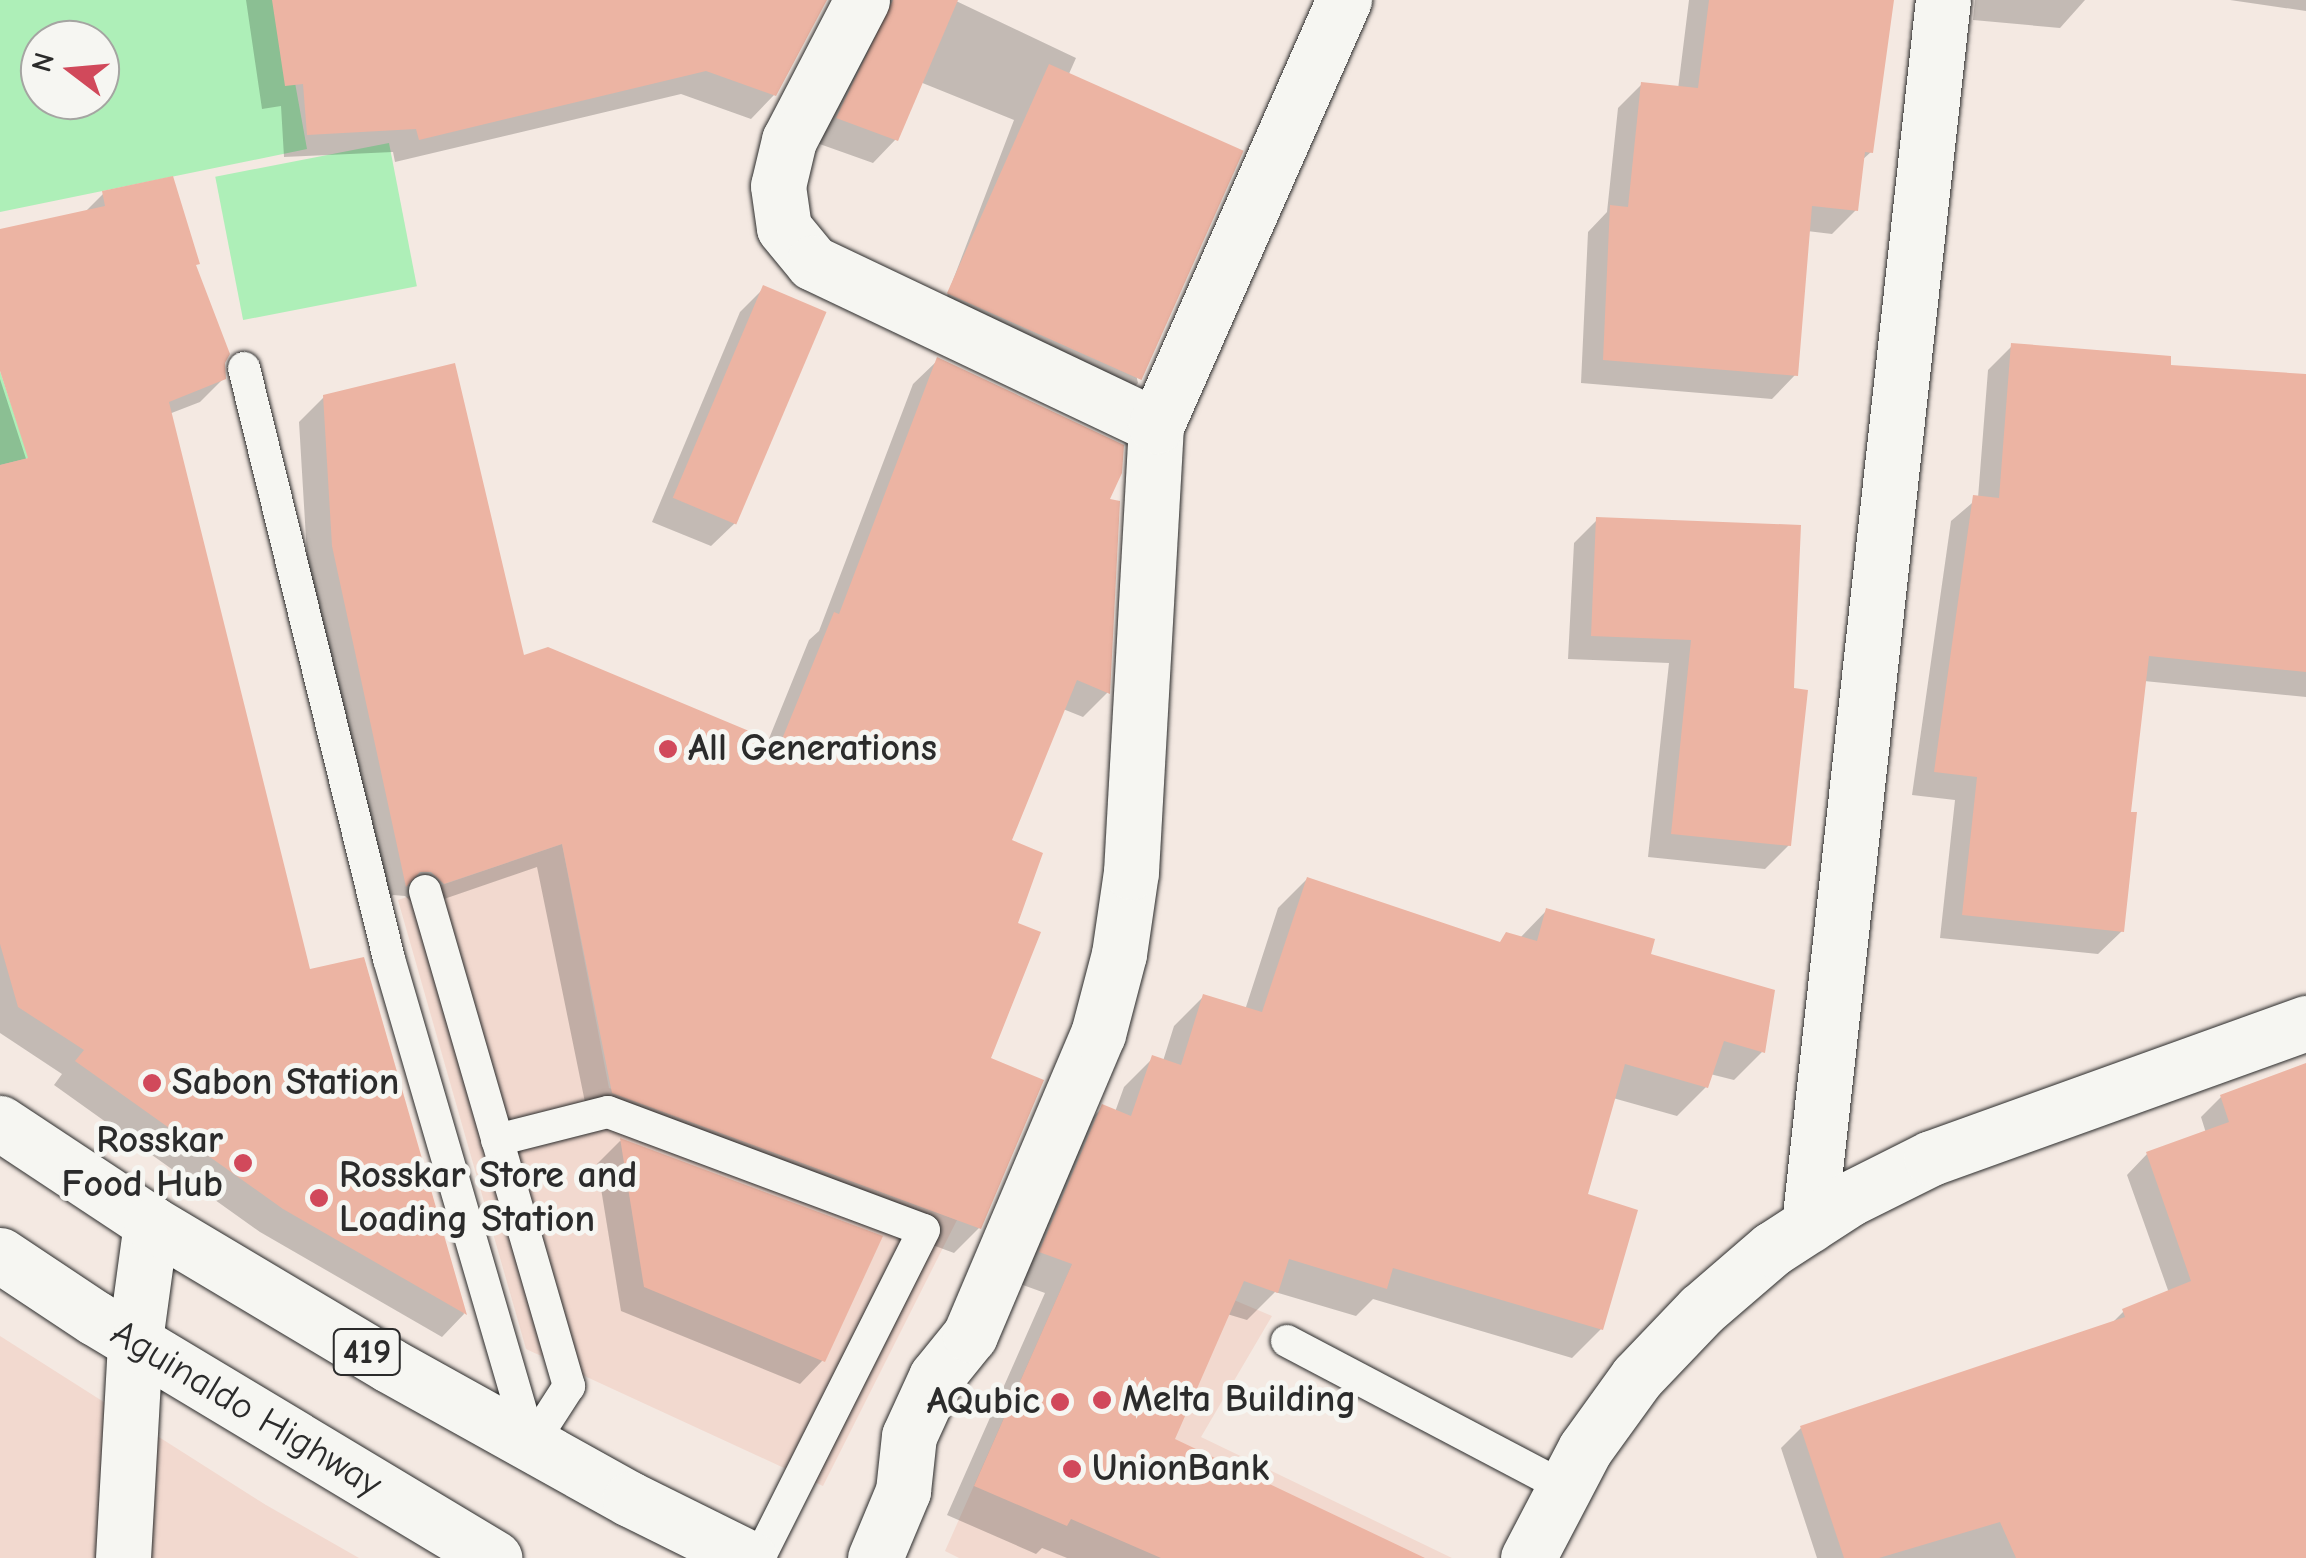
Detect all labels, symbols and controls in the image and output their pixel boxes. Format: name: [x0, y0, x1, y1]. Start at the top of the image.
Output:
north arrow: [20, 20, 120, 120]
text: N: [25, 49, 61, 75]
place label: All Generations: [688, 726, 937, 772]
marker: All Generations: [657, 738, 679, 760]
place label: Sabon Station: [172, 1060, 399, 1106]
marker: Sabon Station: [141, 1072, 163, 1094]
place label: Rosskar Food Hub: [62, 1118, 223, 1208]
marker: Rosskar Food Hub: [232, 1152, 254, 1174]
place label: Rosskar Store and Loading Station: [339, 1153, 637, 1242]
marker: Rosskar Store and Loading Station: [308, 1187, 330, 1209]
street label: Aguinaldo Highway: [103, 1310, 389, 1508]
road number: 419: [332, 1322, 402, 1382]
place label: Melta Building: [1122, 1377, 1356, 1423]
place label: AQubic: [927, 1379, 1040, 1425]
marker: Melta Building: [1091, 1389, 1113, 1411]
marker: AQubic: [1049, 1391, 1071, 1413]
place label: UnionBank: [1092, 1446, 1269, 1492]
marker: UnionBank: [1061, 1458, 1083, 1480]

